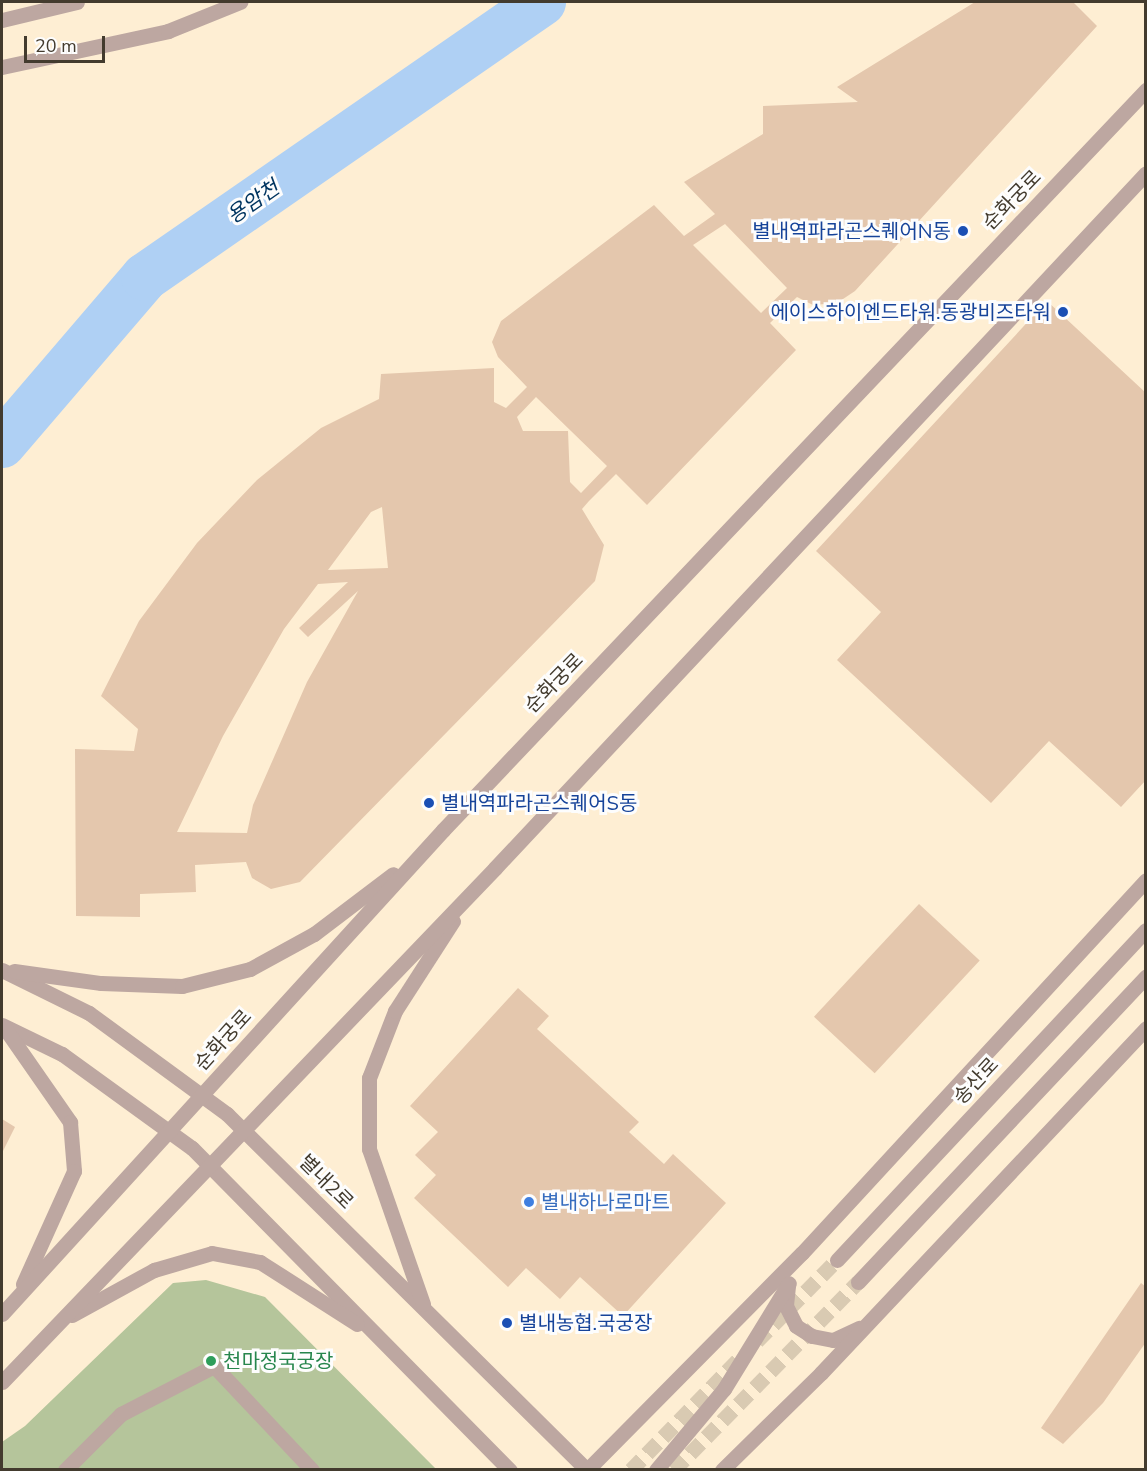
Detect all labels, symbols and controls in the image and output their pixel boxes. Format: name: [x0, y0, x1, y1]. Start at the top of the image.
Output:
scale bar: [27, 24, 108, 62]
text: 20 m: [35, 34, 77, 58]
street label: 순화궁로: [978, 165, 1046, 235]
water label: 용암천: [222, 175, 284, 229]
place label: 별내역파라곤스퀘어N동: [752, 219, 951, 243]
marker: 별내역파라곤스퀘어N동: [956, 224, 970, 238]
place label: 에이스하이엔드타워.동광비즈타워: [770, 300, 1051, 324]
marker: 에이스하이엔드타워.동광비즈타워: [1056, 305, 1070, 319]
street label: 순화궁로: [520, 648, 588, 718]
place label: 별내역파라곤스퀘어S동: [441, 791, 637, 815]
marker: 별내역파라곤스퀘어S동: [422, 796, 436, 810]
street label: 순화궁로: [189, 1005, 257, 1075]
street label: 송산로: [948, 1053, 1004, 1109]
street label: 별내2로: [294, 1150, 358, 1214]
place label: 별내하나로마트: [541, 1190, 670, 1214]
marker: 별내하나로마트: [522, 1195, 536, 1209]
place label: 별내농협.국궁장: [519, 1311, 652, 1335]
marker: 별내농협.국궁장: [500, 1316, 514, 1330]
place label: 천마정국궁장: [223, 1349, 333, 1373]
marker: 천마정국궁장: [204, 1354, 218, 1368]

